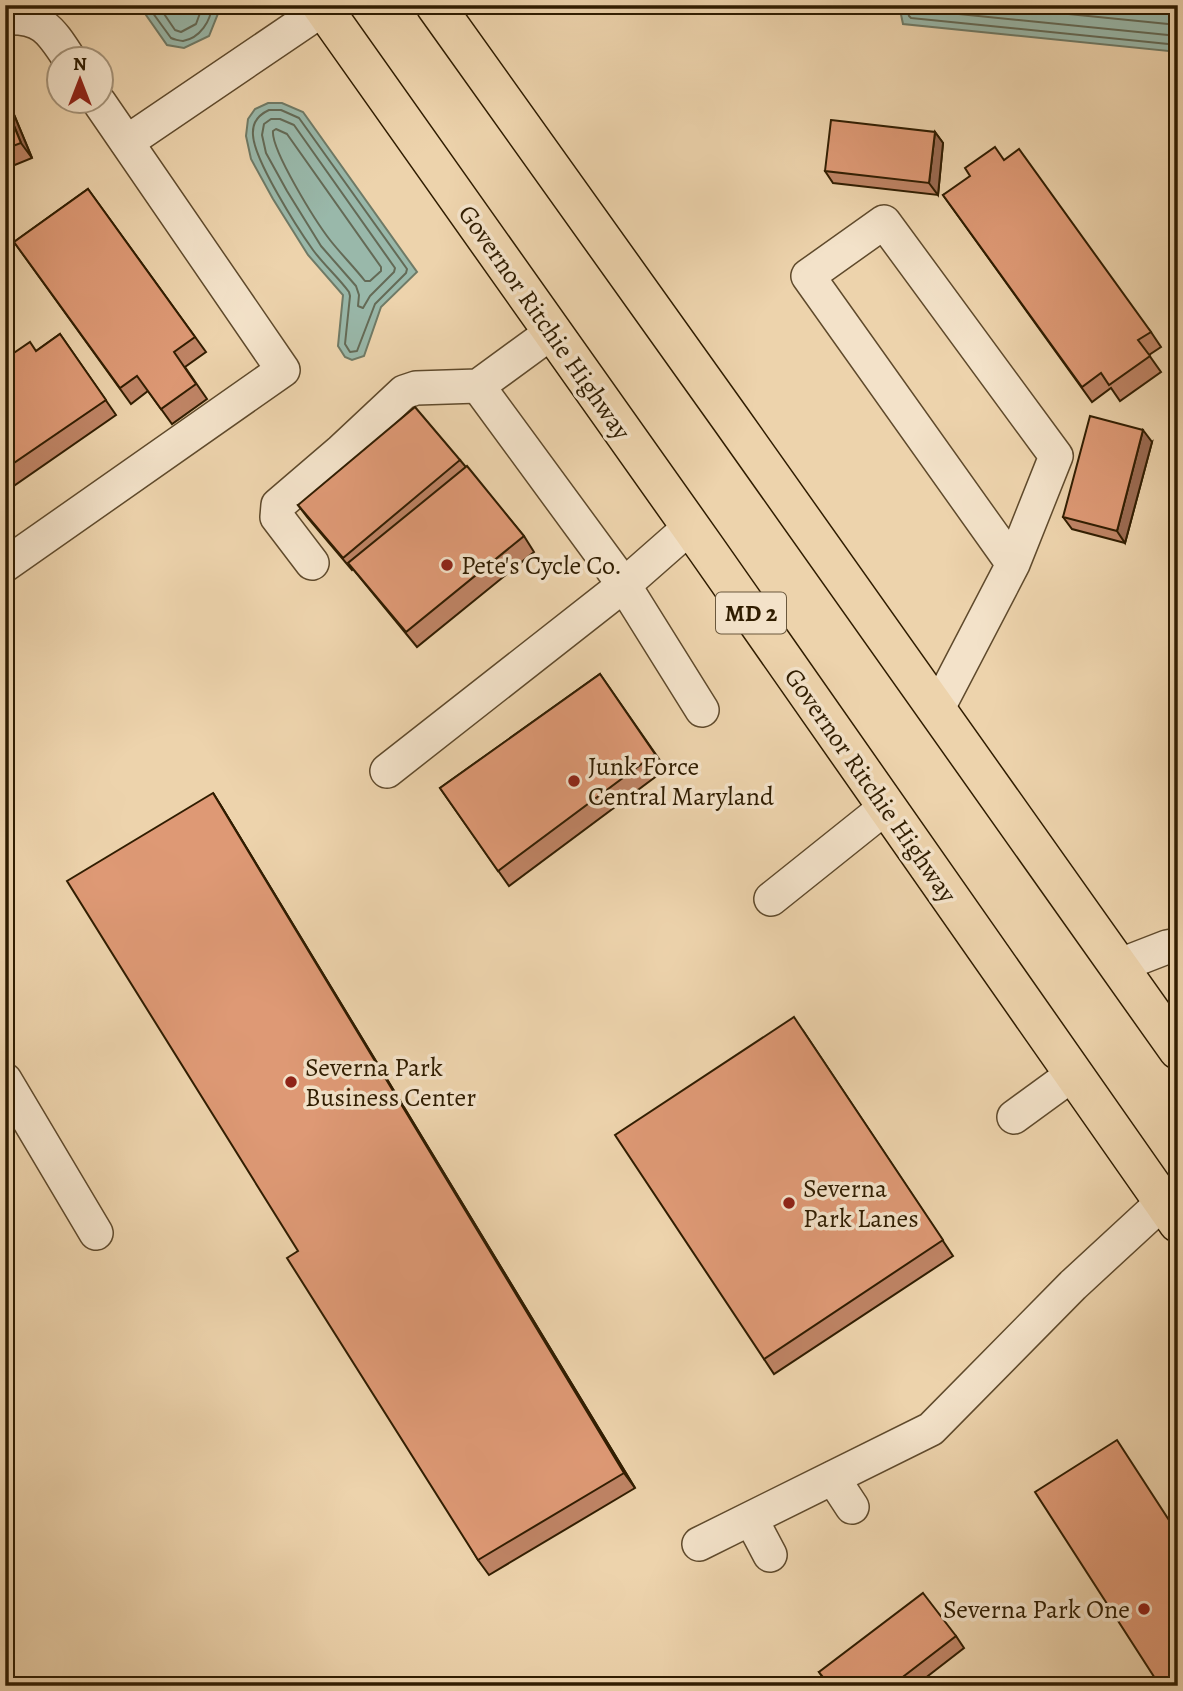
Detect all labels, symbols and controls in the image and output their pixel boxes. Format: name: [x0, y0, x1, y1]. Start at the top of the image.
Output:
north arrow: [46, 46, 116, 116]
text: N: [73, 51, 87, 77]
street label: Governor Ritchie Highway: [450, 198, 639, 447]
place label: Pete's Cycle Co.: [461, 548, 622, 583]
marker: Pete's Cycle Co.: [439, 557, 455, 573]
road number: MD 2: [716, 592, 786, 634]
street label: Governor Ritchie Highway: [776, 661, 965, 910]
place label: Junk Force Central Maryland: [588, 749, 774, 814]
marker: Junk Force Central Maryland: [566, 773, 582, 789]
place label: Severna Park Business Center: [305, 1050, 476, 1115]
marker: Severna Park Business Center: [283, 1074, 299, 1090]
place label: Severna Park Lanes: [803, 1171, 919, 1236]
marker: Severna Park Lanes: [781, 1195, 797, 1211]
place label: Severna Park One: [943, 1592, 1130, 1627]
marker: Severna Park One: [1136, 1601, 1152, 1617]

